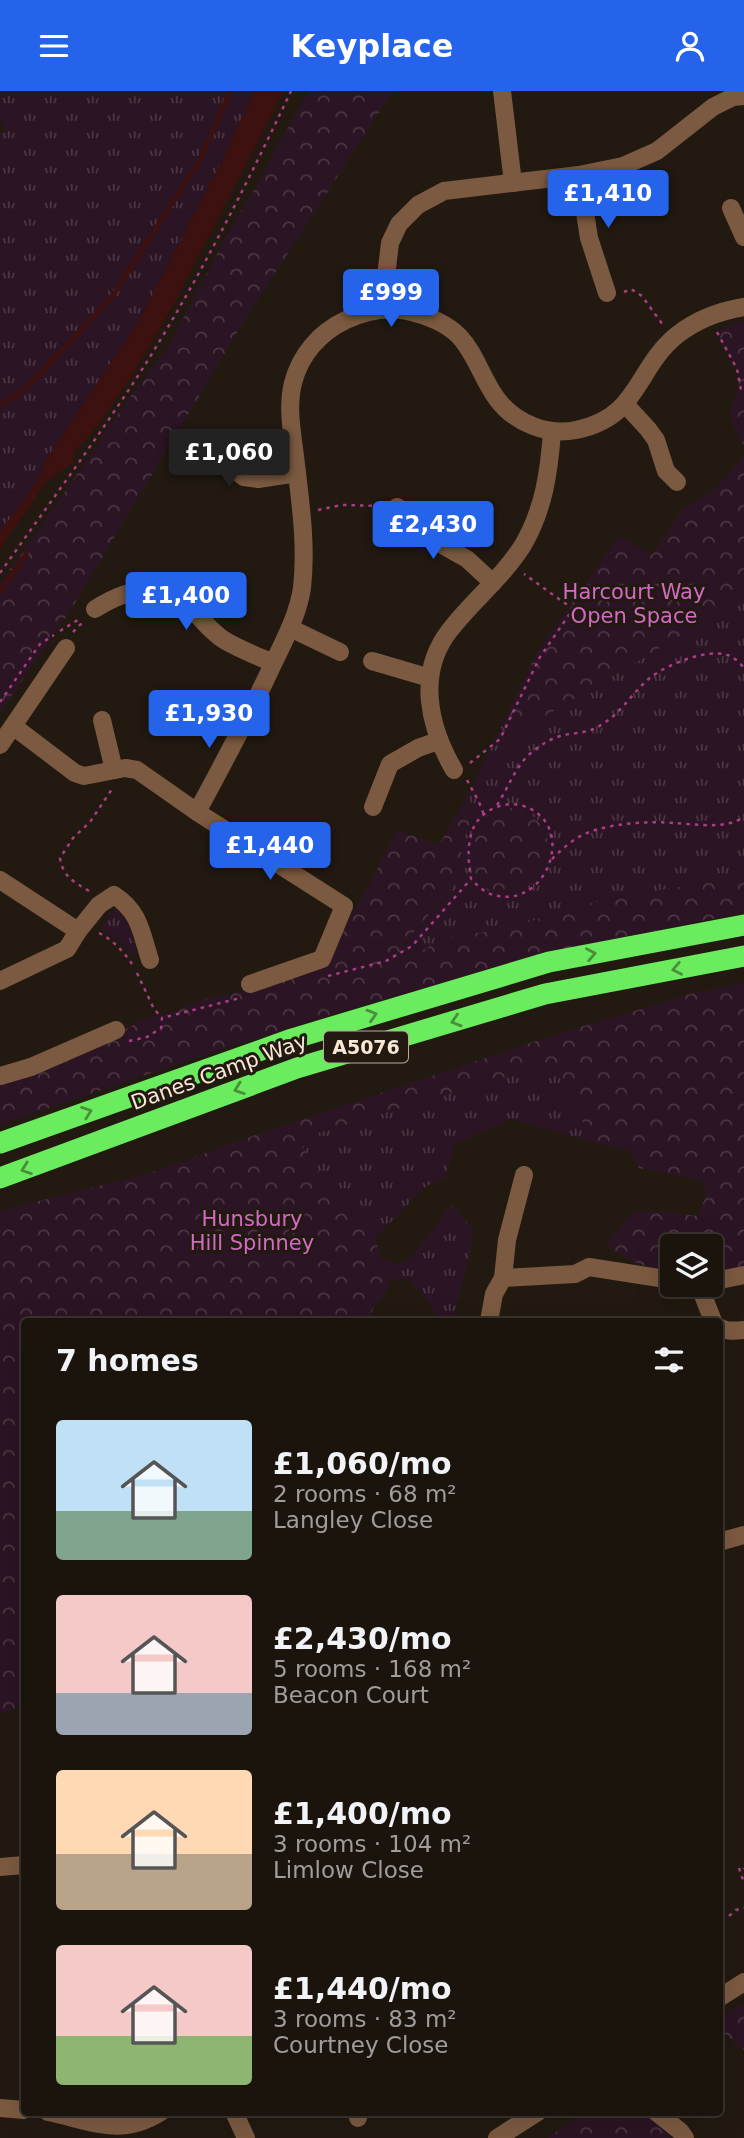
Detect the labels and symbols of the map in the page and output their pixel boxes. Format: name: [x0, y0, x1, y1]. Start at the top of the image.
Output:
pin: £1,410: [551, 171, 665, 230]
pin: £999: [350, 269, 432, 329]
pin: £1,060: [172, 429, 286, 489]
pin: £2,430: [376, 501, 490, 561]
pin: £1,400: [129, 573, 243, 632]
park label: Harcourt Way Open Space: [563, 580, 705, 628]
pin: £1,930: [152, 691, 266, 750]
pin: £1,440: [213, 823, 327, 882]
one-way arrow: [585, 947, 597, 962]
one-way arrow: [671, 960, 683, 975]
one-way arrow: [366, 1008, 378, 1023]
one-way arrow: [450, 1012, 462, 1027]
street label: Danes Camp Way: [128, 1029, 310, 1115]
road number: A5076: [324, 1031, 408, 1063]
one-way arrow: [234, 1081, 246, 1095]
one-way arrow: [81, 1106, 93, 1120]
one-way arrow: [20, 1160, 32, 1174]
park label: Hunsbury Hill Spinney: [190, 1207, 314, 1255]

